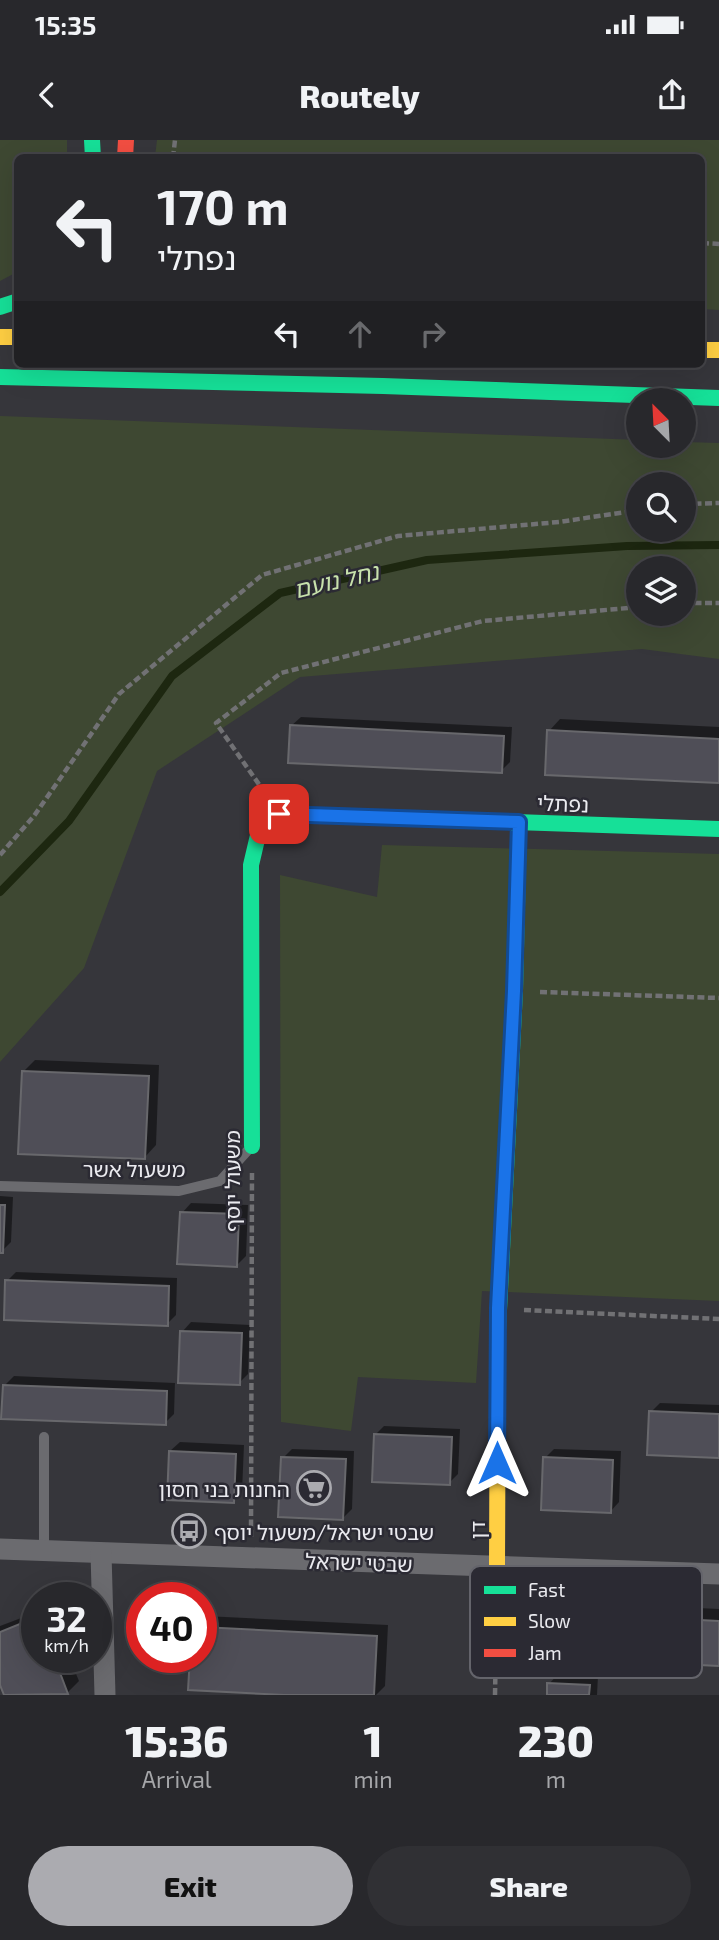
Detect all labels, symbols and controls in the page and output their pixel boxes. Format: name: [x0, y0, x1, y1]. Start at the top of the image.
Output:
text: 15:35: [35, 9, 96, 40]
icon: back: [28, 76, 66, 114]
text: Routely: [299, 76, 420, 114]
icon: share: [653, 76, 691, 114]
text: 170 m: [157, 176, 289, 235]
icon: left: [42, 182, 133, 273]
text: נפתלי: [157, 238, 236, 276]
icon: left: [268, 315, 306, 353]
icon: ahead: [341, 315, 379, 353]
icon: right: [414, 315, 452, 353]
north arrow: [626, 388, 696, 458]
map controls: [626, 388, 696, 626]
button: search: [626, 472, 696, 542]
water label: נחל נועם: [291, 556, 383, 603]
button: layers: [626, 556, 696, 626]
pin: [249, 784, 309, 844]
street label: נפתלי: [537, 790, 589, 816]
icon: arrive: [260, 795, 298, 833]
street label: משעול יוסף: [219, 1130, 244, 1232]
street label: משעול אשר: [83, 1156, 185, 1181]
position arrow: [460, 1426, 534, 1500]
supermarket icon: החנות בני חסון: [295, 1469, 333, 1507]
place label: החנות בני חסון: [158, 1476, 290, 1501]
bus stop icon: שבטי ישראל/משעול יוסף: [170, 1512, 208, 1550]
place label: שבטי ישראל/משעול יוסף: [214, 1519, 434, 1544]
street label: דן: [464, 1521, 489, 1539]
street label: שבטי ישראל: [305, 1548, 413, 1576]
legend: [470, 1566, 702, 1678]
text: Fast: [528, 1578, 565, 1601]
speed limit sign: 40: [126, 1582, 217, 1673]
text: 32: [46, 1597, 87, 1639]
text: Slow: [528, 1609, 571, 1632]
text: km/h: [44, 1634, 89, 1656]
text: Jam: [528, 1641, 562, 1664]
text: 15:36: [125, 1715, 228, 1765]
text: 1: [364, 1715, 382, 1765]
text: 230: [518, 1715, 594, 1765]
text: Arrival: [142, 1765, 212, 1793]
text: min: [353, 1765, 393, 1793]
text: m: [546, 1765, 566, 1793]
button: Exit: [28, 1846, 353, 1926]
button: Share: [367, 1846, 691, 1926]

